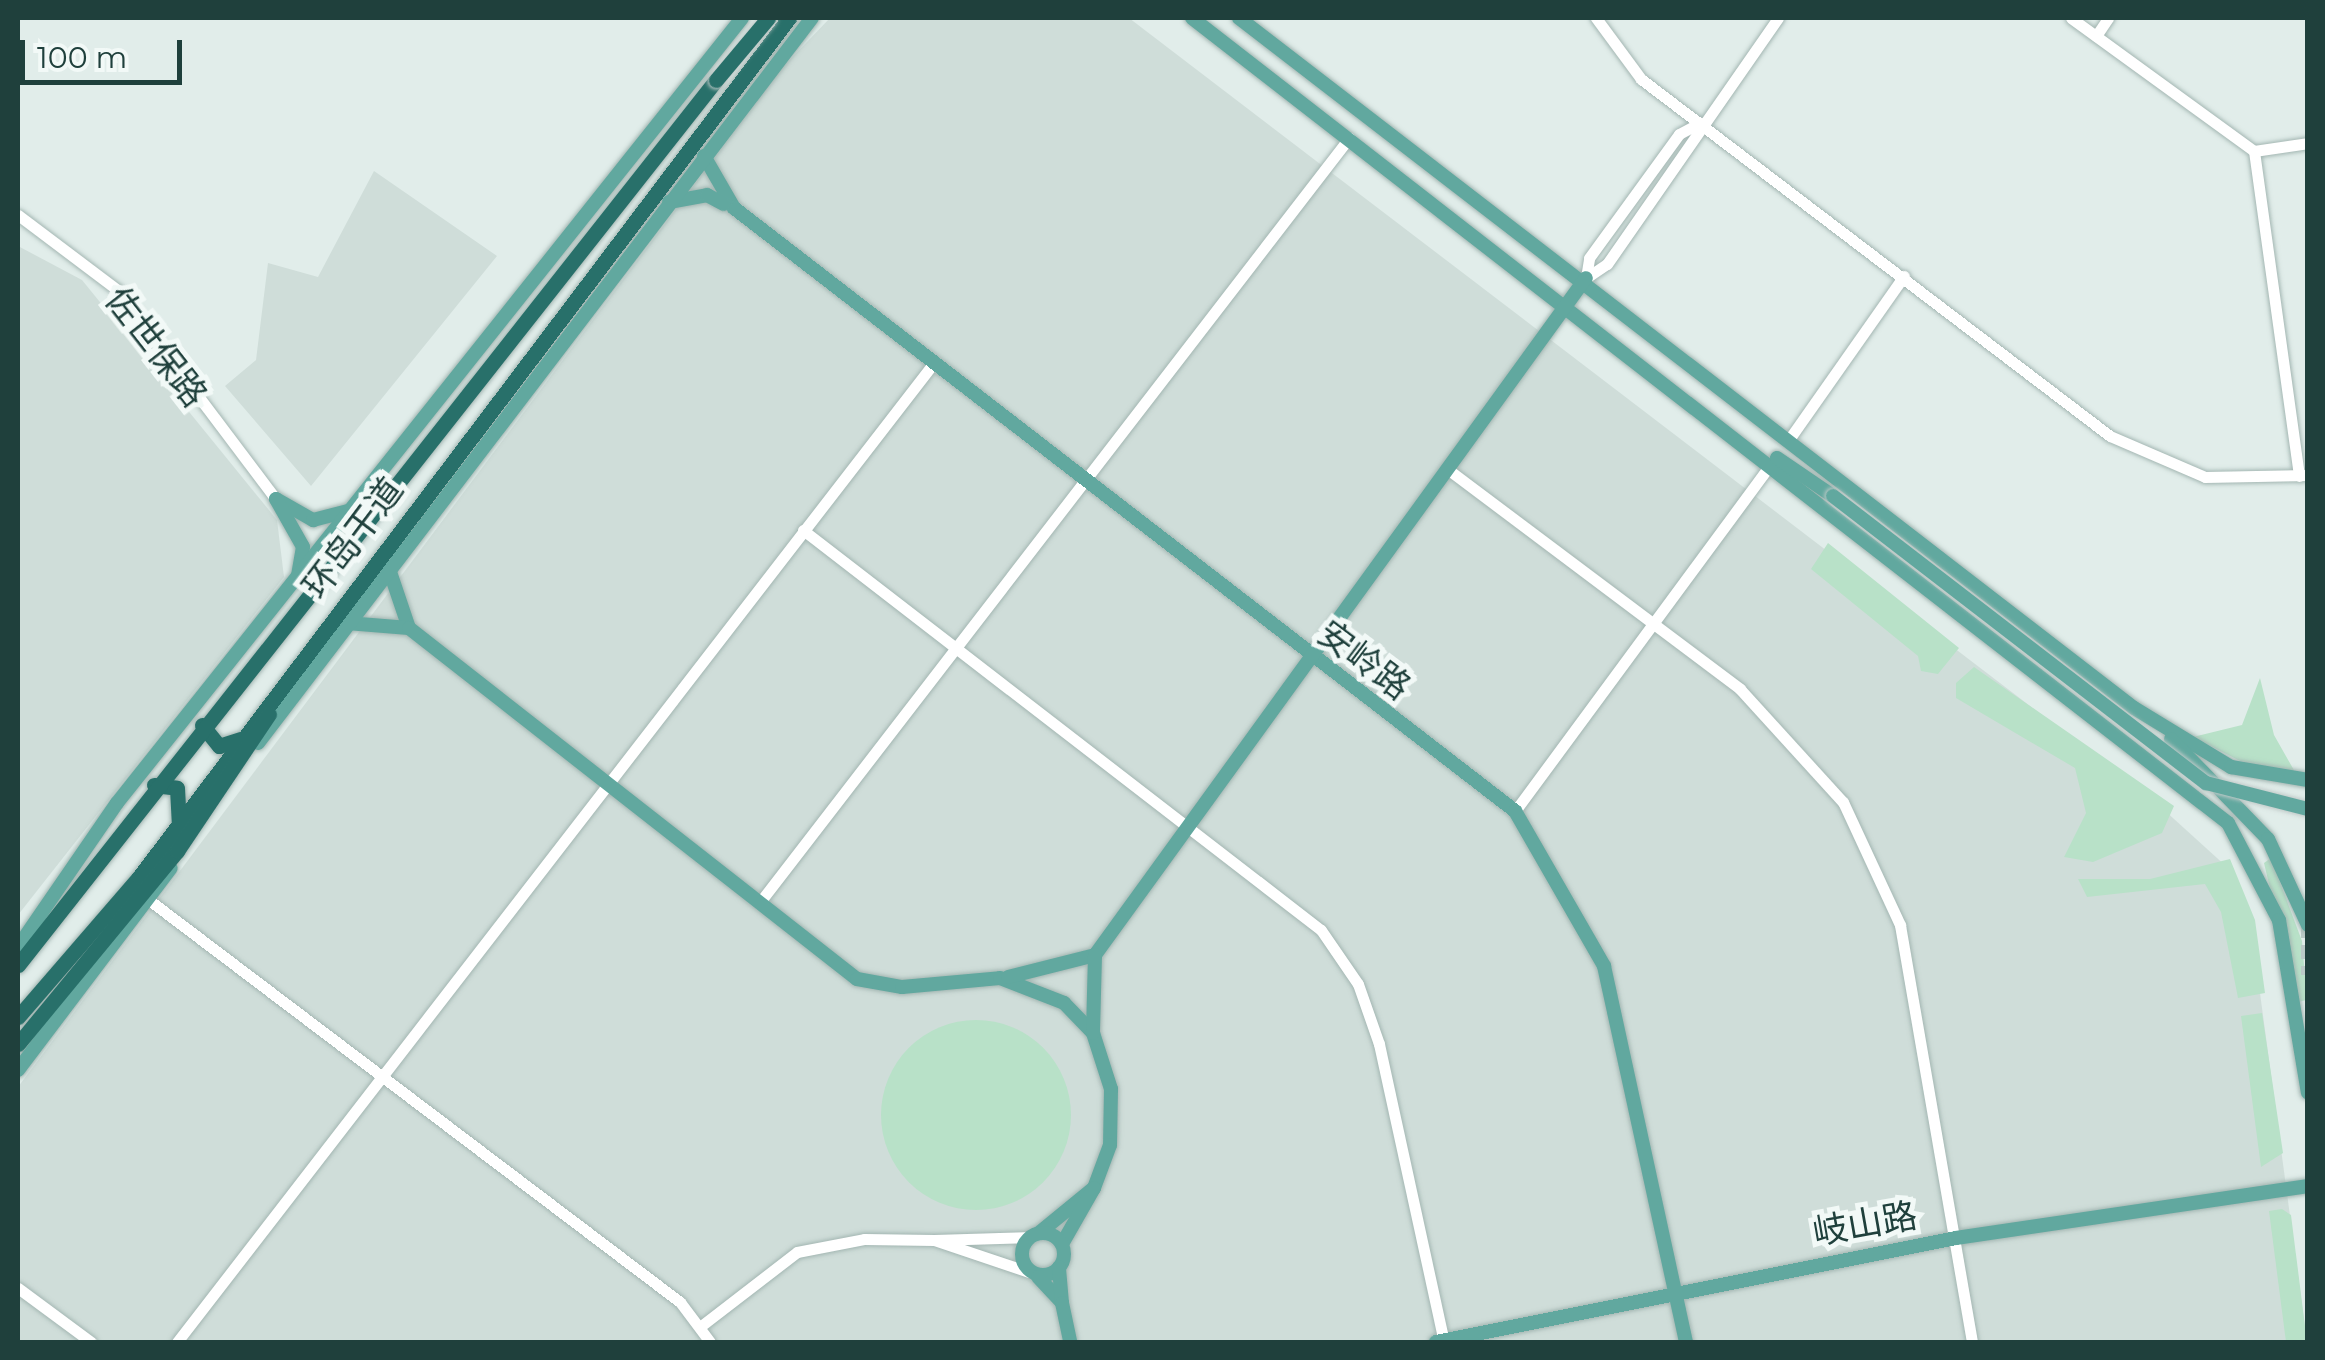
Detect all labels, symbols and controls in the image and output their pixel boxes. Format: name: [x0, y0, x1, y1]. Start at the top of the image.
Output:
scale bar: [25, 20, 188, 82]
text: 100 m: [37, 39, 127, 76]
street label: 佐世保路: [96, 279, 216, 415]
street label: 环岛干道: [294, 469, 412, 607]
street label: 安岭路: [1309, 612, 1419, 708]
street label: 岐山路: [1810, 1194, 1920, 1254]

